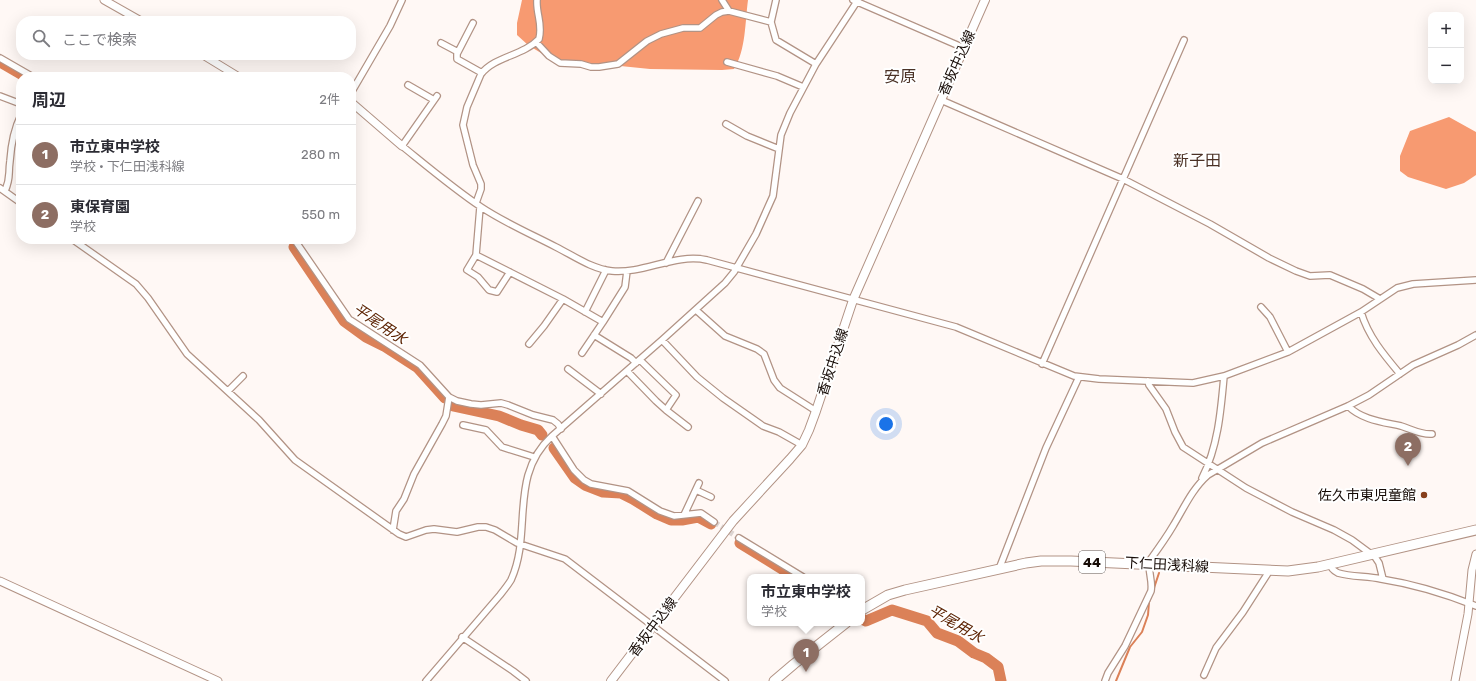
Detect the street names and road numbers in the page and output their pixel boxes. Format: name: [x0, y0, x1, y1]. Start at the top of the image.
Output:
street label: 香坂中込線: [935, 28, 979, 98]
street label: 香坂中込線: [814, 326, 852, 398]
road number: 44: [1079, 551, 1105, 573]
street label: 下仁田浅科線: [1125, 554, 1209, 576]
street label: 香坂中込線: [625, 594, 681, 660]

